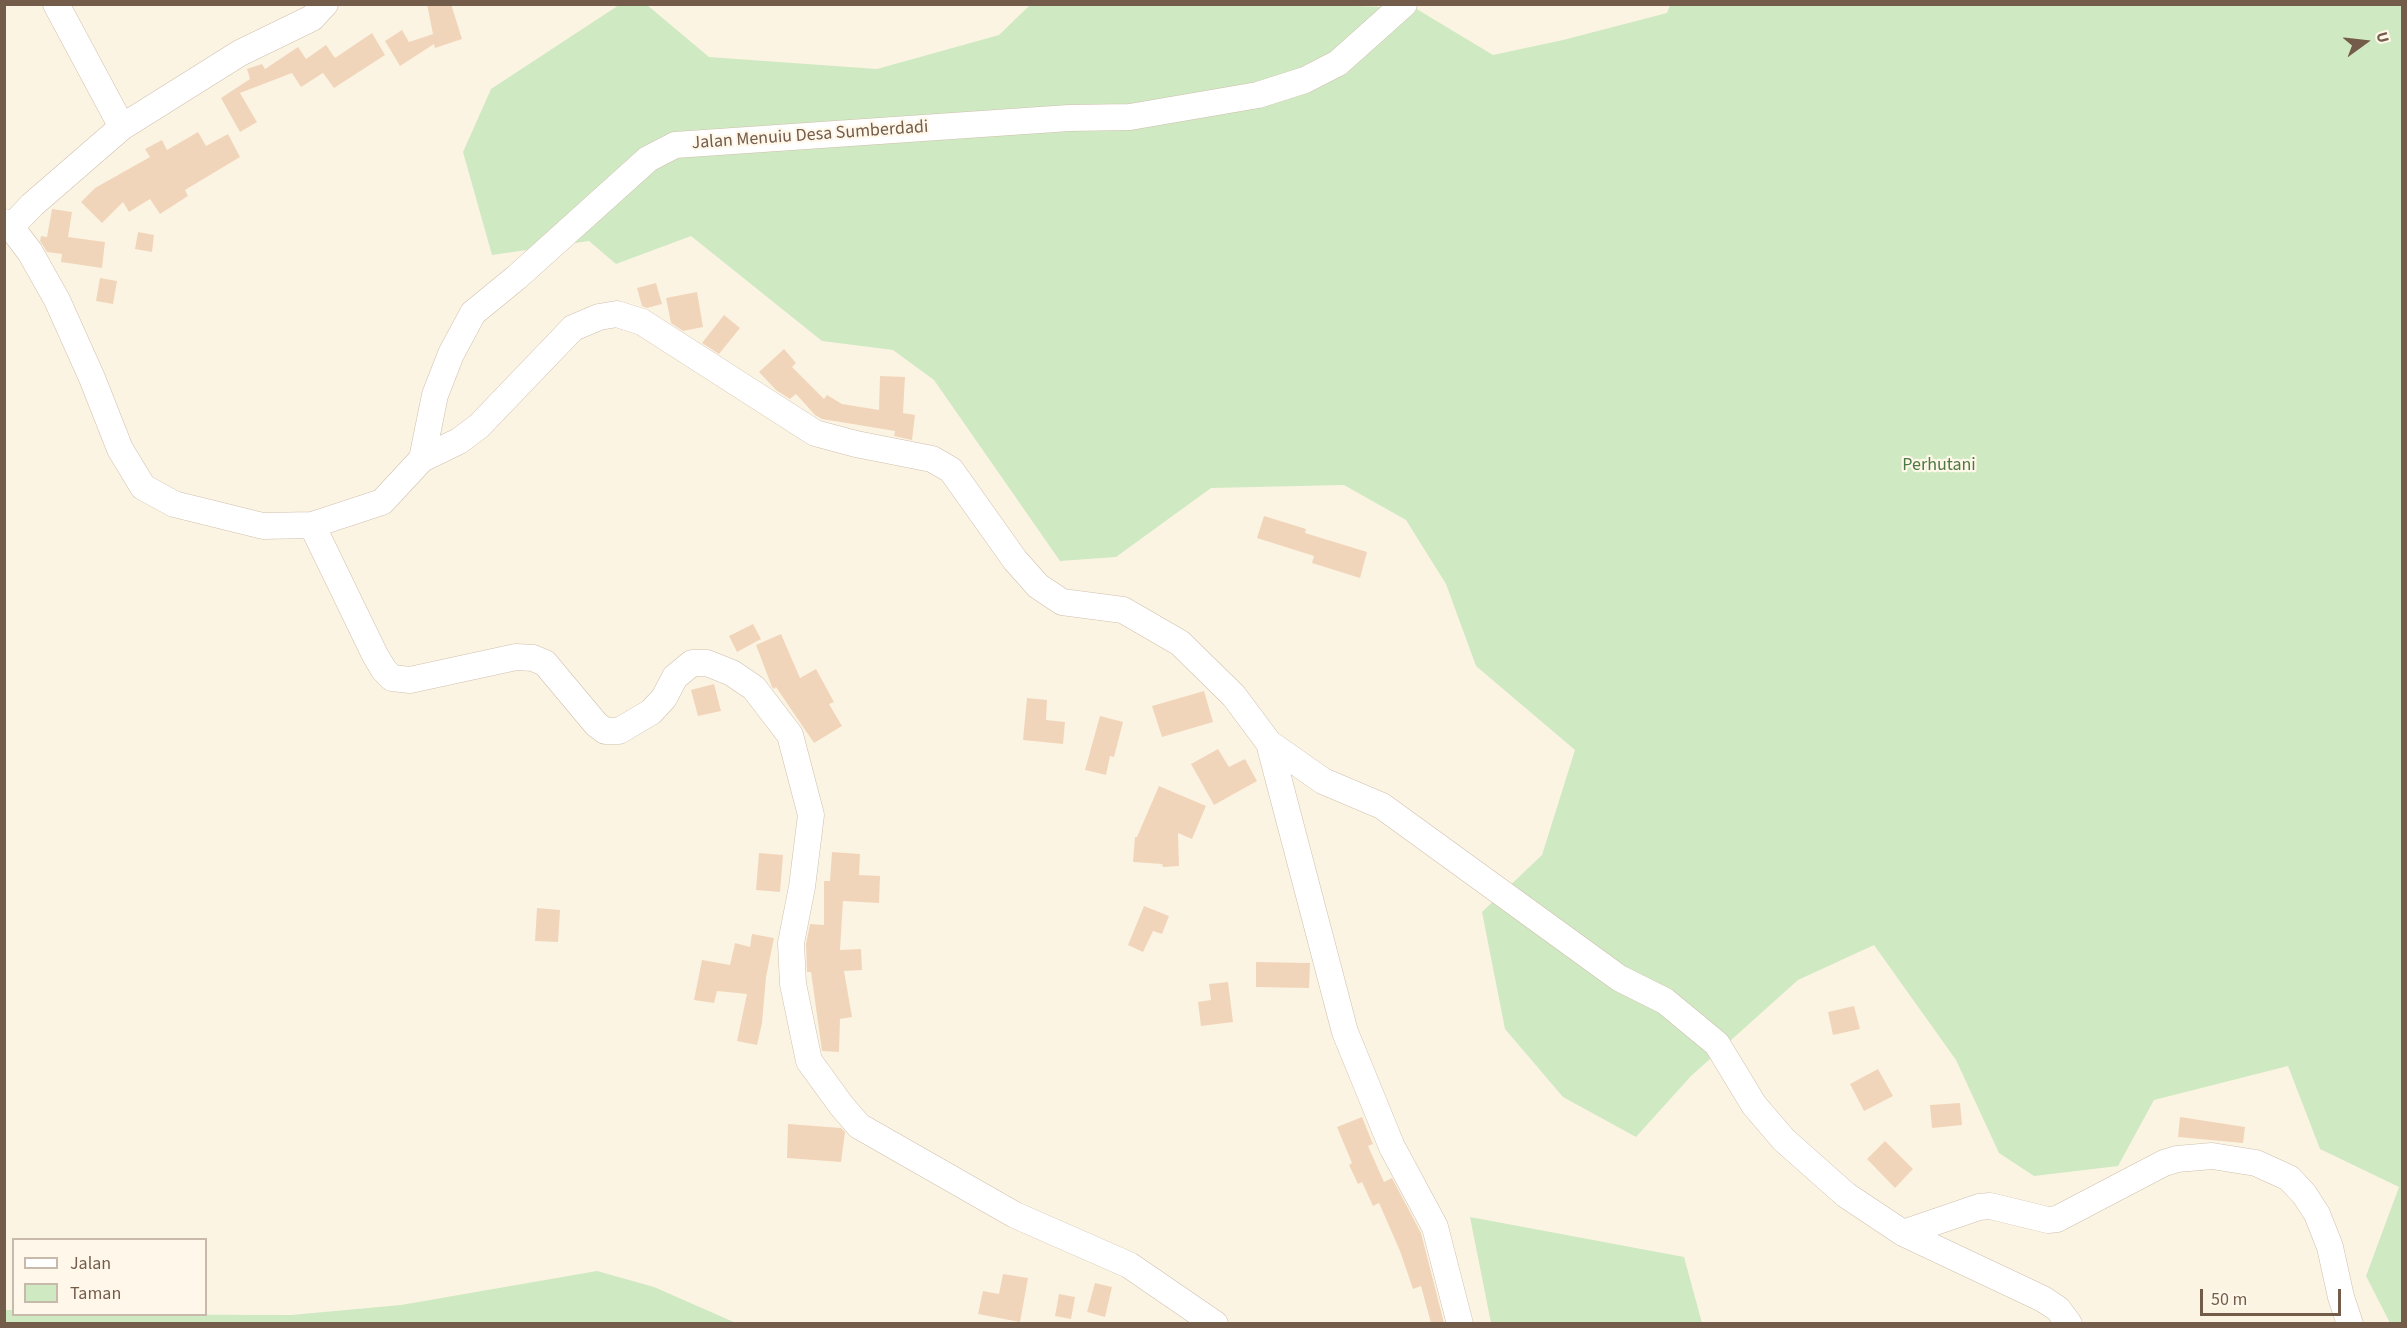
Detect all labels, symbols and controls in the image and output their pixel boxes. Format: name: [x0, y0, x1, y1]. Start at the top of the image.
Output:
north arrow: [2335, 12, 2395, 72]
text: U: [2370, 29, 2394, 45]
street label: Jalan Menuiu Desa Sumberdadi: [691, 117, 929, 155]
park label: Perhutani: [1902, 455, 1976, 477]
legend: [12, 1238, 207, 1316]
text: Jalan: [70, 1251, 111, 1276]
scale bar: [2203, 1277, 2344, 1315]
text: Taman: [70, 1281, 121, 1306]
text: 50 m: [2211, 1287, 2247, 1312]

